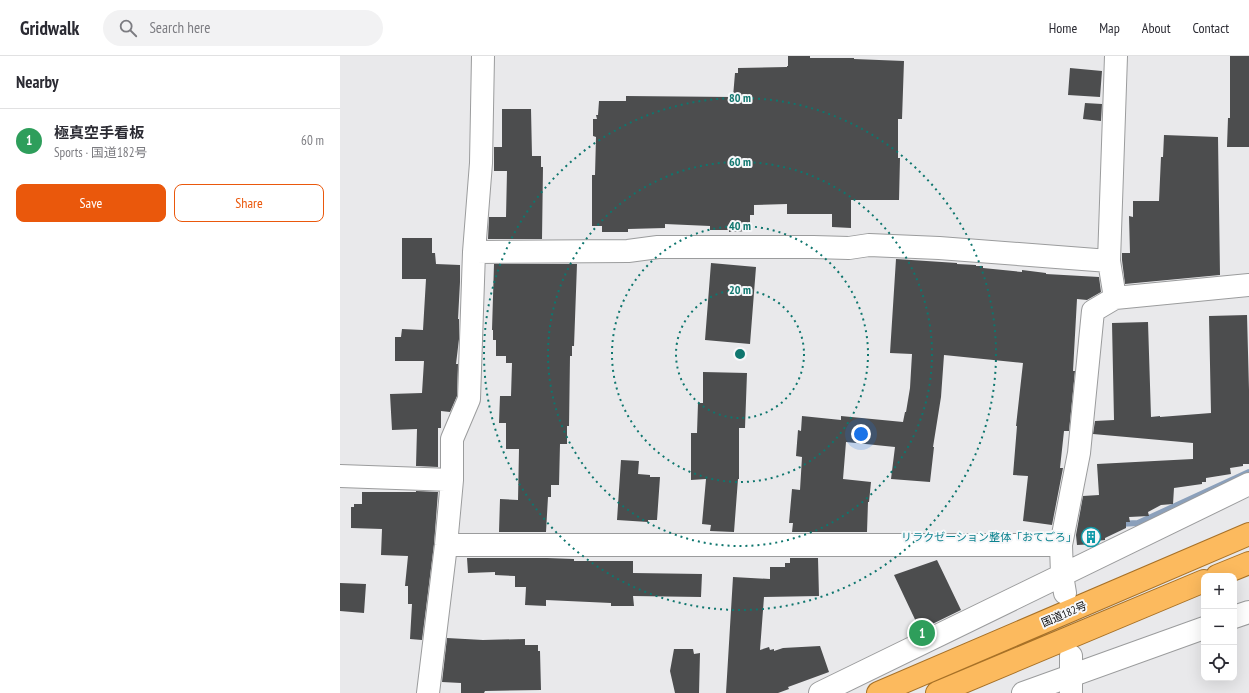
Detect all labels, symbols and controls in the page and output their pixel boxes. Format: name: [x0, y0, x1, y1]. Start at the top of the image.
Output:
search box: [103, 10, 383, 46]
text: Gridwalk: [20, 16, 79, 40]
icon: search: [117, 17, 139, 39]
text: Search here: [149, 18, 210, 37]
text: Home: [1049, 19, 1077, 37]
text: Map: [1099, 19, 1120, 37]
text: About: [1142, 19, 1171, 37]
text: Contact: [1193, 19, 1229, 37]
text: Nearby: [16, 71, 59, 93]
text: 80 m: [729, 90, 751, 105]
text: 極真空手看板: [54, 123, 144, 142]
text: 1: [26, 132, 32, 149]
text: 60 m: [301, 132, 324, 149]
text: Sports · 国道182号: [54, 144, 148, 161]
text: 60 m: [729, 154, 751, 169]
button: Save: [16, 184, 166, 222]
button: Share: [174, 184, 324, 222]
text: 40 m: [729, 218, 751, 233]
text: 20 m: [729, 282, 751, 297]
centre of rings: [733, 347, 747, 361]
your location: [851, 424, 871, 444]
building icon: リラクゼーション整体「おてごろ」: [1080, 526, 1102, 548]
place label: リラクゼーション整体「おてごろ」: [901, 530, 1077, 544]
map controls: [1201, 573, 1237, 681]
button: +: [1201, 573, 1237, 609]
street label: 国道182号: [1039, 598, 1089, 630]
button: −: [1201, 609, 1237, 645]
pin: 1: [909, 618, 935, 648]
button: locate: [1201, 645, 1237, 681]

